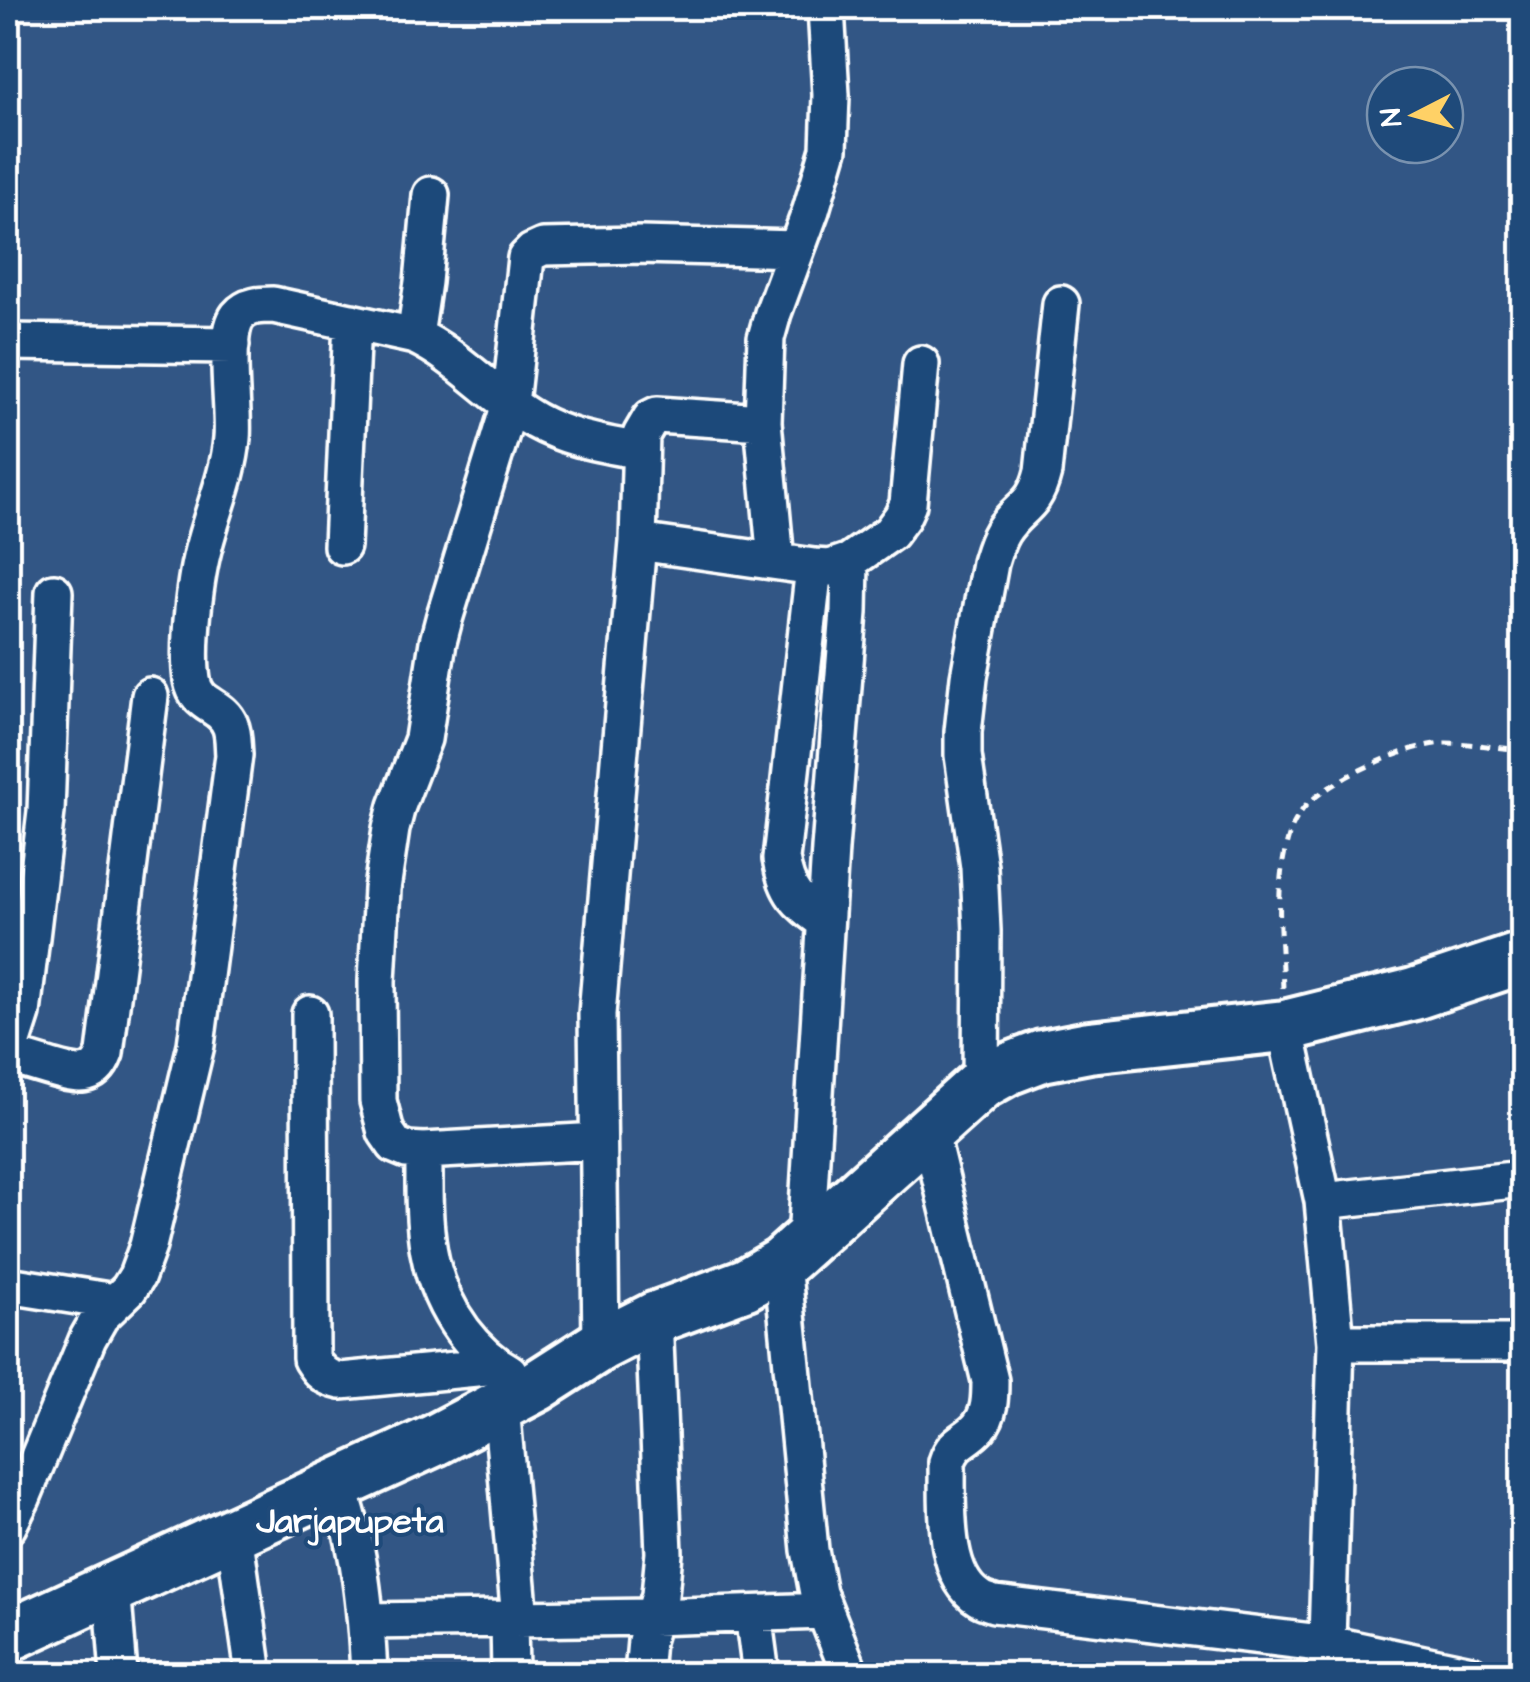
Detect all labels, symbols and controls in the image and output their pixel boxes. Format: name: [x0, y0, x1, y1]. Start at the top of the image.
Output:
north arrow: [1365, 65, 1465, 165]
text: N: [1371, 106, 1412, 128]
district label: Jarjapupeta: [255, 1497, 444, 1547]

